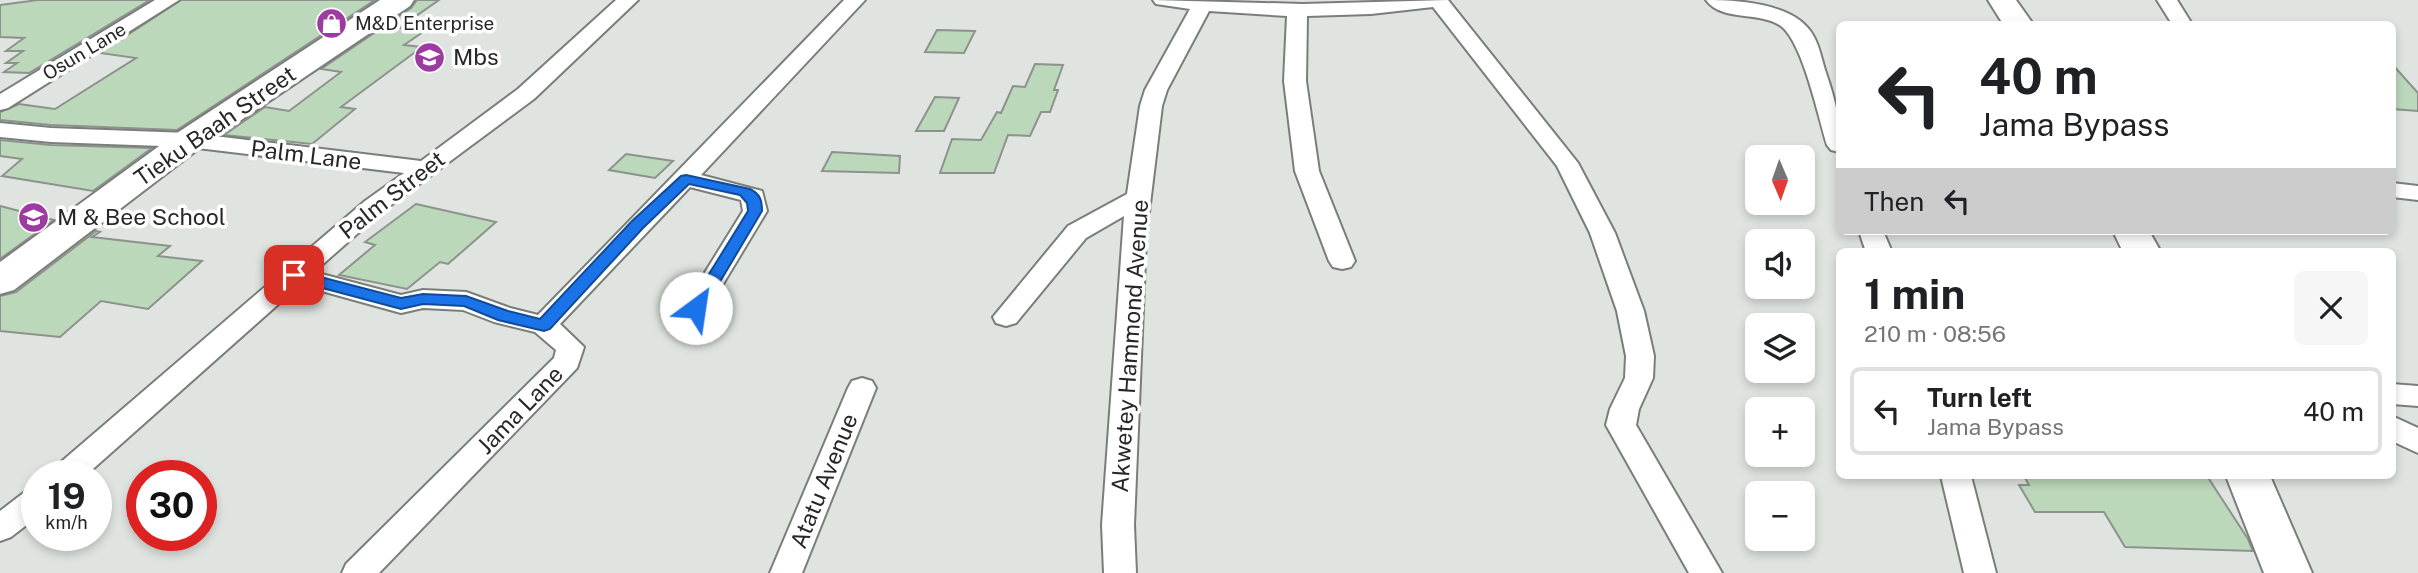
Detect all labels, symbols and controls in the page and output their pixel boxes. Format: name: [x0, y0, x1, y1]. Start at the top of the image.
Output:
shop icon: M&D Enterprise: [315, 6, 349, 40]
place label: M&D Enterprise: [355, 12, 494, 34]
street label: Osun Lane: [38, 18, 130, 84]
school or university icon: Mbs: [413, 40, 447, 74]
place label: Mbs: [453, 43, 499, 70]
text: 40 m: [1979, 47, 2098, 105]
icon: left: [1864, 49, 1955, 140]
street label: Tieku Baah Street: [129, 60, 301, 191]
text: Jama Bypass: [1979, 106, 2169, 143]
street label: Palm Lane: [249, 134, 363, 175]
street label: Palm Street: [333, 145, 450, 244]
north arrow: [1745, 145, 1815, 215]
map controls: [1745, 145, 1815, 551]
icon: left: [1938, 182, 1976, 220]
text: Then: [1864, 186, 1924, 217]
street label: Akwetey Hammond Avenue: [1106, 199, 1153, 493]
school or university icon: M & Bee School: [17, 200, 51, 234]
place label: M & Bee School: [57, 203, 226, 230]
button: sound: [1745, 229, 1815, 299]
pin: [264, 245, 324, 305]
icon: arrive: [275, 256, 313, 294]
text: 1 min: [1864, 269, 1965, 318]
position arrow: [659, 271, 733, 345]
button: close: [2294, 271, 2368, 345]
button: layers: [1745, 313, 1815, 383]
text: 210 m · 08:56: [1864, 320, 2006, 347]
street label: Jama Lane: [471, 360, 568, 459]
text: Turn left: [1927, 382, 2032, 413]
icon: left: [1868, 392, 1906, 430]
text: 40 m: [2303, 396, 2364, 427]
button: +: [1745, 397, 1815, 467]
street label: Atatu Avenue: [784, 409, 863, 552]
text: Jama Bypass: [1927, 413, 2064, 440]
speed limit sign: 30: [126, 460, 217, 551]
text: 19: [47, 476, 86, 517]
button: −: [1745, 481, 1815, 551]
text: km/h: [45, 512, 88, 533]

